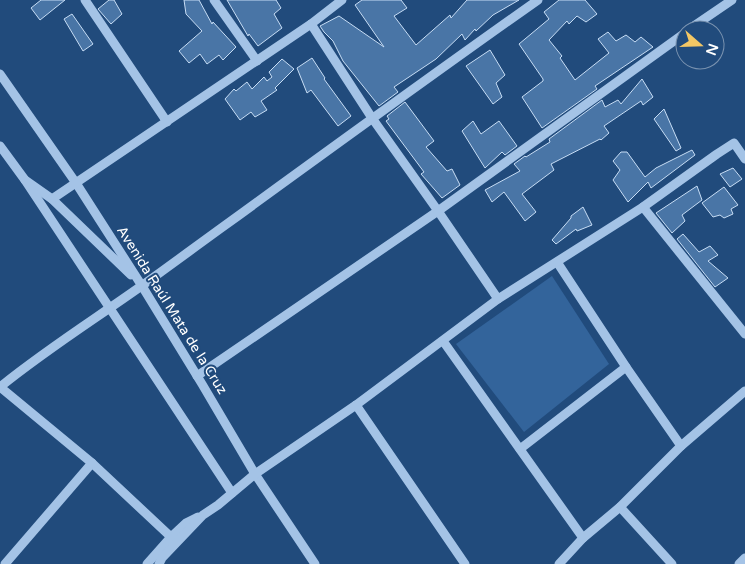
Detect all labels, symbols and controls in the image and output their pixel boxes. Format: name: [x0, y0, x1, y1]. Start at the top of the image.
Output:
north arrow: [675, 20, 725, 70]
text: N: [702, 41, 722, 57]
street label: Avenida Raúl Mata de la Cruz: [113, 223, 231, 397]

